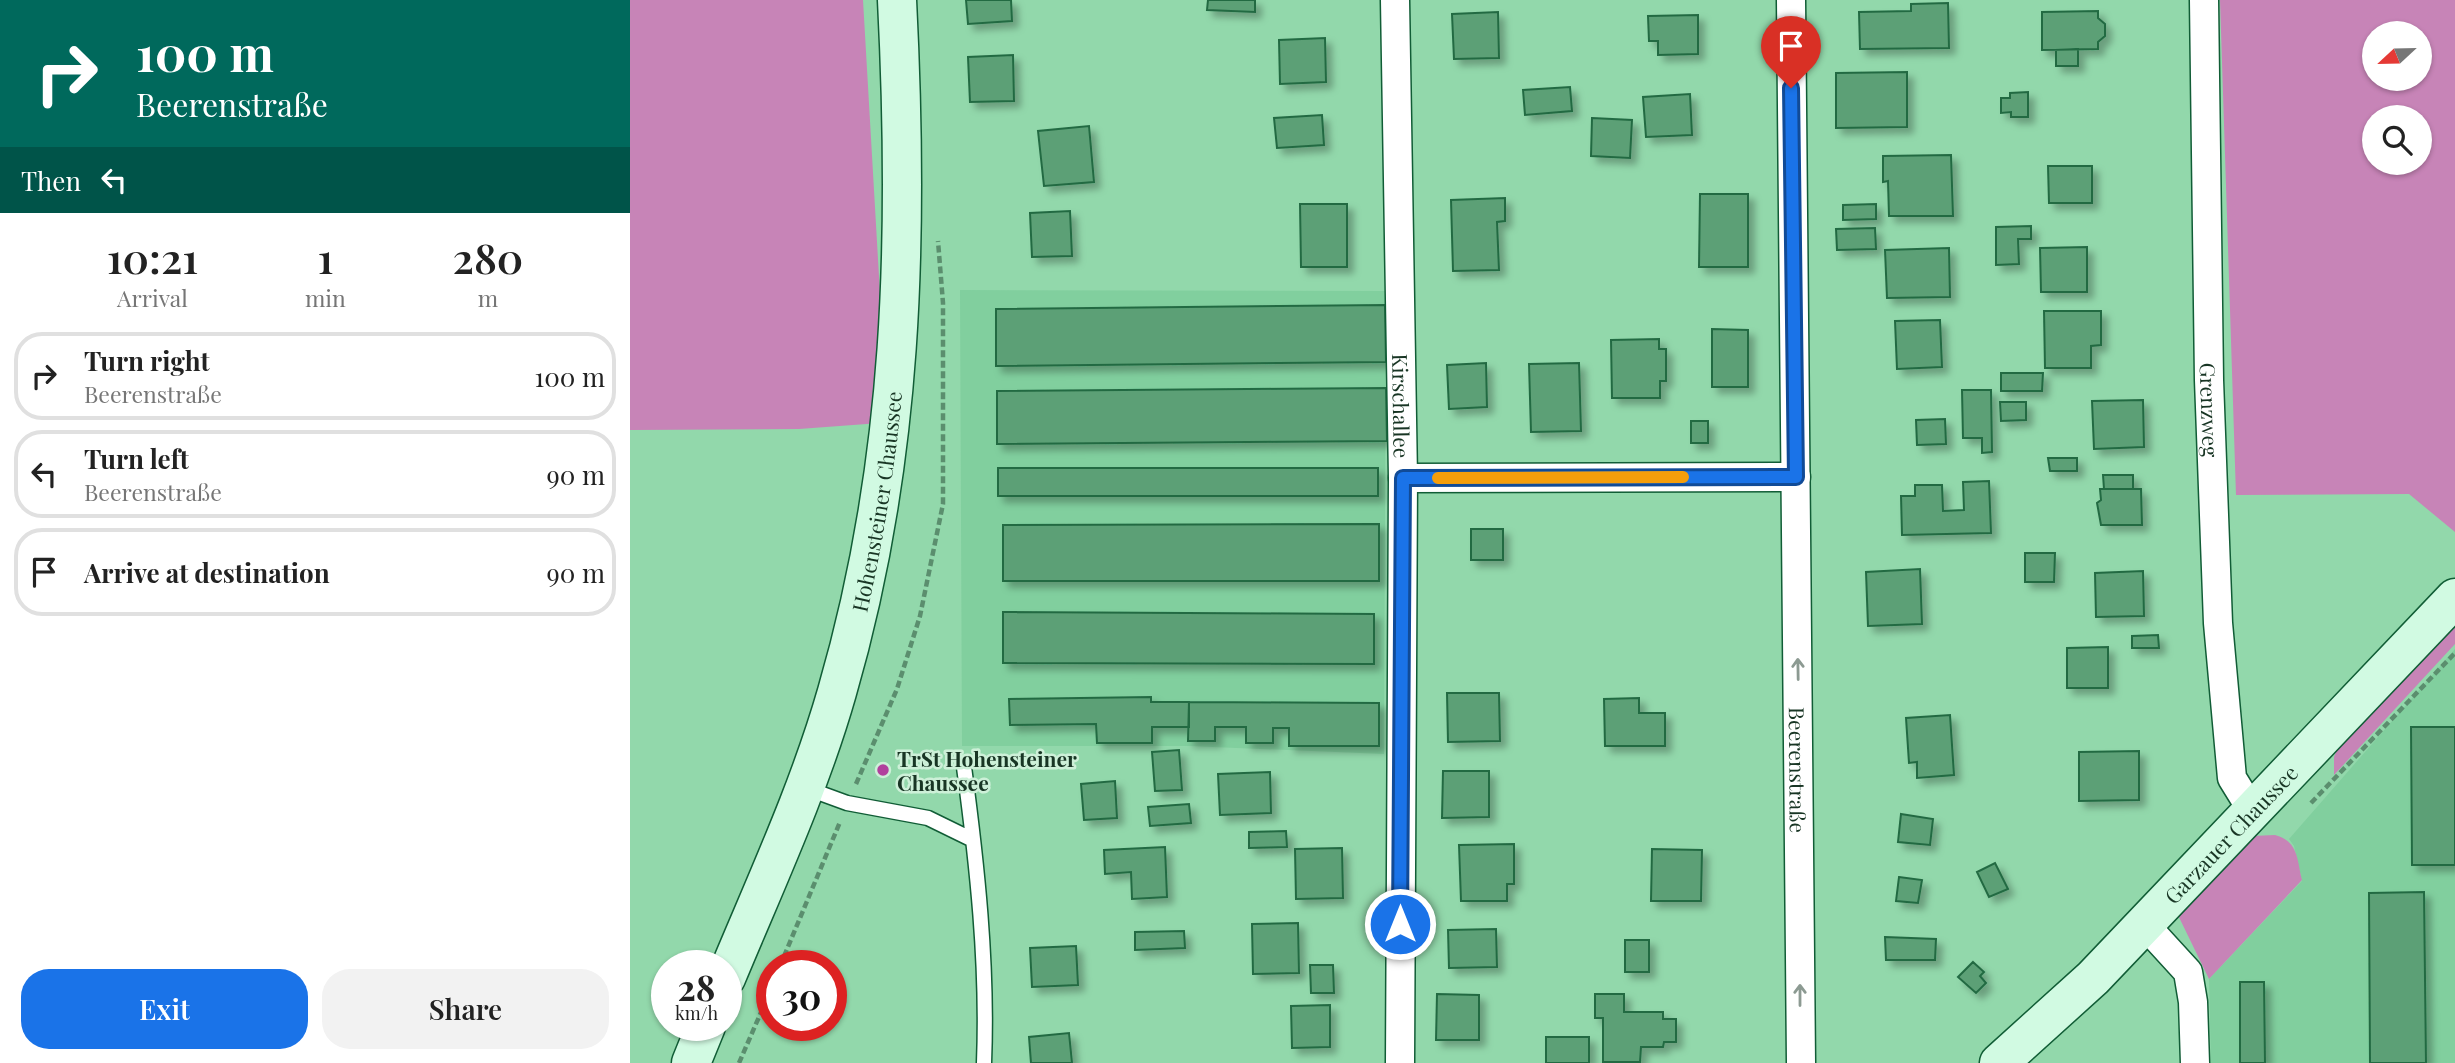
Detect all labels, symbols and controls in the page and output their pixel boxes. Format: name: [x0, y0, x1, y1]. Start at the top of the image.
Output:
pin: [1761, 16, 1821, 88]
text: 100 m: [136, 19, 274, 84]
north arrow: [2362, 21, 2432, 91]
map controls: [2362, 21, 2432, 175]
icon: arrive: [1772, 27, 1810, 65]
icon: right: [21, 28, 112, 119]
text: Beerenstraße: [136, 82, 328, 125]
button: search: [2362, 105, 2432, 175]
icon: left: [95, 161, 133, 199]
text: Then: [21, 163, 81, 198]
text: 10:21: [107, 229, 198, 285]
text: 1: [317, 229, 333, 285]
text: 280: [453, 229, 523, 285]
text: Arrival: [117, 282, 188, 313]
text: min: [305, 282, 346, 313]
text: m: [478, 282, 498, 313]
text: Turn right: [84, 343, 210, 378]
street label: Kirschallee: [1387, 353, 1417, 459]
icon: right: [25, 357, 63, 395]
text: 100 m: [535, 359, 605, 394]
street label: Grenzweg: [2195, 362, 2226, 458]
text: Beerenstraße: [84, 378, 222, 409]
street label: Hohensteiner Chaussee: [844, 390, 907, 614]
text: Turn left: [84, 441, 189, 476]
icon: left: [25, 455, 63, 493]
text: 90 m: [547, 457, 605, 492]
text: Beerenstraße: [84, 476, 222, 507]
icon: arrive: [25, 553, 63, 591]
text: Arrive at destination: [84, 555, 330, 590]
text: 90 m: [547, 555, 605, 590]
one-way arrow: [1791, 658, 1805, 681]
street label: Beerenstraße: [1784, 707, 1813, 833]
place label: TrSt Hohensteiner Chaussee: [897, 744, 1077, 796]
street label: Garzauer Chaussee: [2158, 758, 2303, 909]
marker: TrSt Hohensteiner Chaussee: [875, 762, 891, 778]
position arrow: [1363, 887, 1437, 961]
speed limit sign: 30: [756, 950, 847, 1041]
text: 28: [678, 963, 715, 1010]
button: Exit: [21, 969, 308, 1049]
button: Share: [322, 969, 609, 1049]
one-way arrow: [1793, 984, 1807, 1007]
text: km/h: [675, 1001, 718, 1025]

